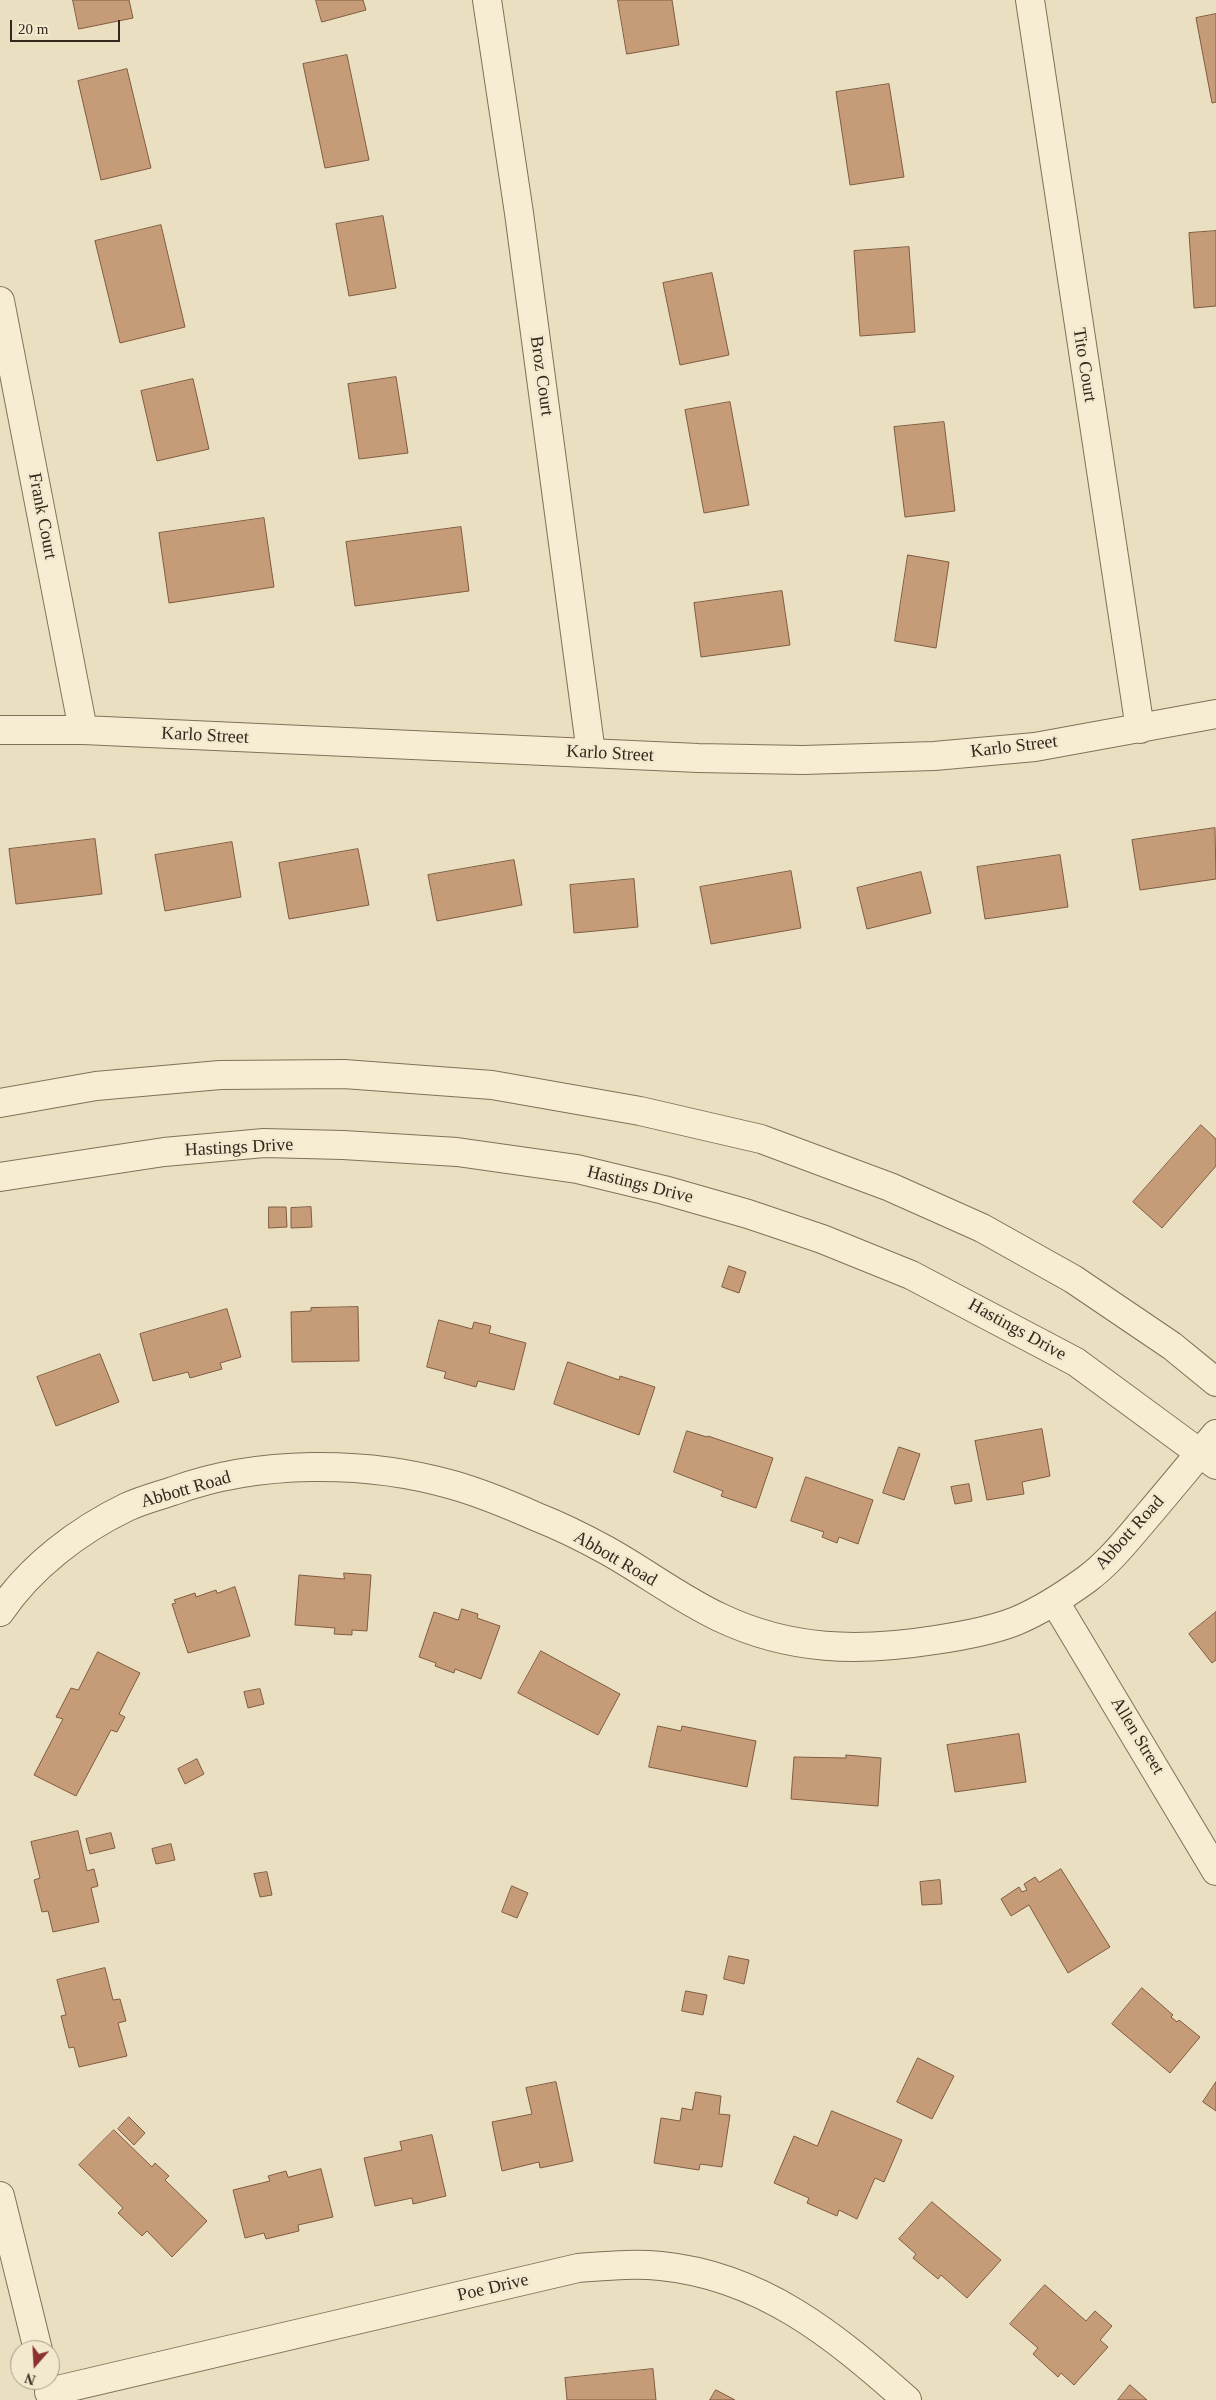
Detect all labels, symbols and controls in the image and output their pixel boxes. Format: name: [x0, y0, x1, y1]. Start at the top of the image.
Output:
scale bar: [12, 10, 122, 42]
text: 20 m: [18, 21, 48, 37]
street label: Tito Court: [1067, 326, 1101, 404]
street label: Broz Court: [525, 335, 557, 417]
street label: Frank Court: [23, 471, 61, 561]
street label: Karlo Street: [161, 723, 249, 749]
street label: Karlo Street: [969, 731, 1059, 763]
street label: Karlo Street: [566, 741, 654, 767]
street label: Hastings Drive: [184, 1134, 294, 1162]
street label: Hastings Drive: [585, 1161, 695, 1209]
street label: Hastings Drive: [964, 1294, 1070, 1366]
street label: Abbott Road: [139, 1467, 233, 1513]
street label: Abbott Road: [1091, 1491, 1169, 1575]
street label: Abbott Road: [570, 1527, 660, 1591]
street label: Allen Street: [1105, 1693, 1169, 1779]
street label: Poe Drive: [455, 2269, 531, 2307]
north arrow: [10, 2340, 60, 2390]
text: N: [23, 2370, 38, 2387]

